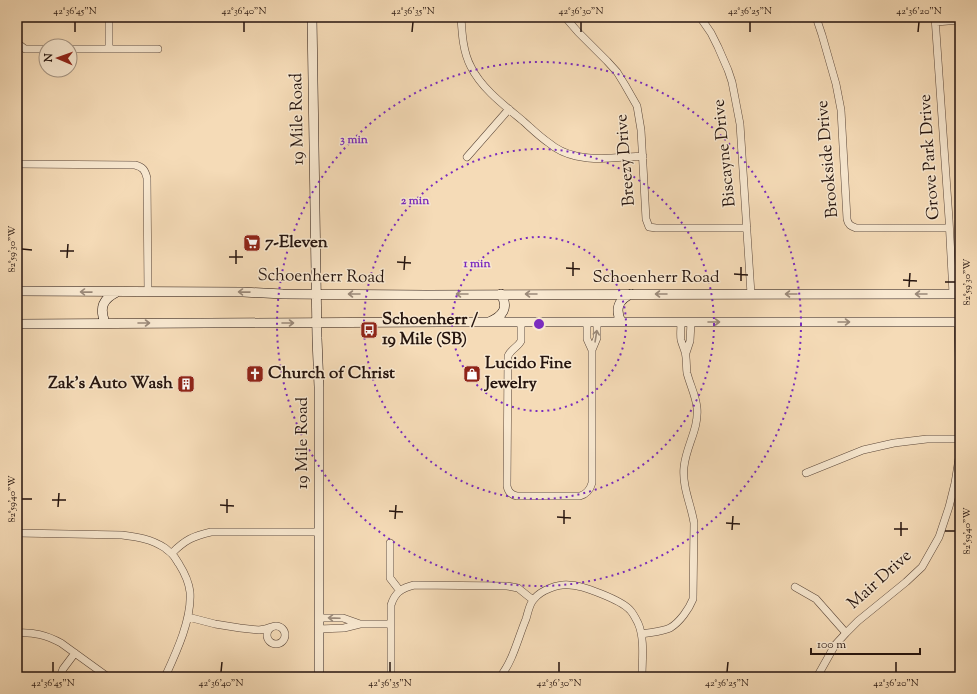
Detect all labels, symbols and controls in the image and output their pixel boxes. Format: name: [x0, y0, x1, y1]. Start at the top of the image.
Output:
text: 42°36'45"N: [53, 4, 97, 19]
text: 42°36'40"N: [222, 4, 266, 19]
text: 42°36'35"N: [391, 4, 435, 19]
text: 42°36'30"N: [559, 4, 603, 19]
text: 42°36'25"N: [728, 4, 772, 19]
text: 42°36'20"N: [896, 4, 942, 19]
north arrow: [38, 38, 78, 78]
text: N: [41, 53, 57, 63]
street label: 19 Mile Road: [285, 72, 311, 165]
street label: Grove Park Drive: [914, 93, 946, 221]
street label: Biscayne Drive: [707, 98, 743, 208]
street label: Brookside Drive: [811, 99, 845, 219]
street label: Breezy Drive: [610, 113, 642, 207]
text: 3 min: [340, 131, 369, 149]
text: 2 min: [401, 192, 430, 210]
text: 82°59'30"W: [5, 226, 20, 272]
place label: 7-Eleven: [265, 231, 329, 255]
supermarket icon: 7-Eleven: [242, 233, 262, 253]
text: 1 min: [462, 255, 491, 273]
text: 82°59'30"W: [960, 259, 975, 305]
street label: Schoenherr Road: [257, 264, 385, 290]
street label: Schoenherr Road: [592, 266, 720, 290]
one-way arrow: [80, 288, 93, 296]
one-way arrow: [238, 288, 251, 296]
one-way arrow: [348, 290, 361, 298]
one-way arrow: [456, 290, 469, 298]
one-way arrow: [525, 290, 538, 298]
one-way arrow: [655, 290, 668, 298]
one-way arrow: [785, 290, 798, 298]
one-way arrow: [915, 290, 928, 298]
place label: Schoenherr / 19 Mile (SB): [382, 308, 479, 352]
centre of rings: [532, 317, 546, 331]
one-way arrow: [707, 318, 720, 326]
one-way arrow: [837, 318, 850, 326]
one-way arrow: [137, 319, 150, 327]
one-way arrow: [281, 319, 294, 327]
bus stop icon: Schoenherr / 19 Mile (SB): [359, 320, 379, 340]
one-way arrow: [592, 330, 600, 343]
place label: Lucido Fine Jewelry: [483, 352, 572, 396]
place label: Church of Christ: [268, 362, 395, 386]
church icon: Church of Christ: [245, 364, 265, 384]
shop icon: Lucido Fine Jewelry: [462, 364, 482, 384]
place label: Zak's Auto Wash: [48, 372, 173, 396]
building icon: Zak's Auto Wash: [176, 374, 196, 394]
street label: 19 Mile Road: [291, 396, 315, 489]
text: 82°59'40"W: [5, 476, 20, 522]
text: 82°59'40"W: [960, 508, 975, 554]
street label: Mair Drive: [843, 545, 917, 615]
one-way arrow: [328, 614, 341, 622]
scale bar: [811, 630, 920, 656]
text: 100 m: [817, 636, 846, 654]
text: 42°36'45"N: [31, 676, 75, 691]
text: 42°36'40"N: [199, 676, 243, 691]
text: 42°36'35"N: [368, 676, 412, 691]
text: 42°36'30"N: [537, 676, 581, 691]
text: 42°36'25"N: [705, 676, 749, 691]
text: 42°36'20"N: [873, 676, 919, 691]

